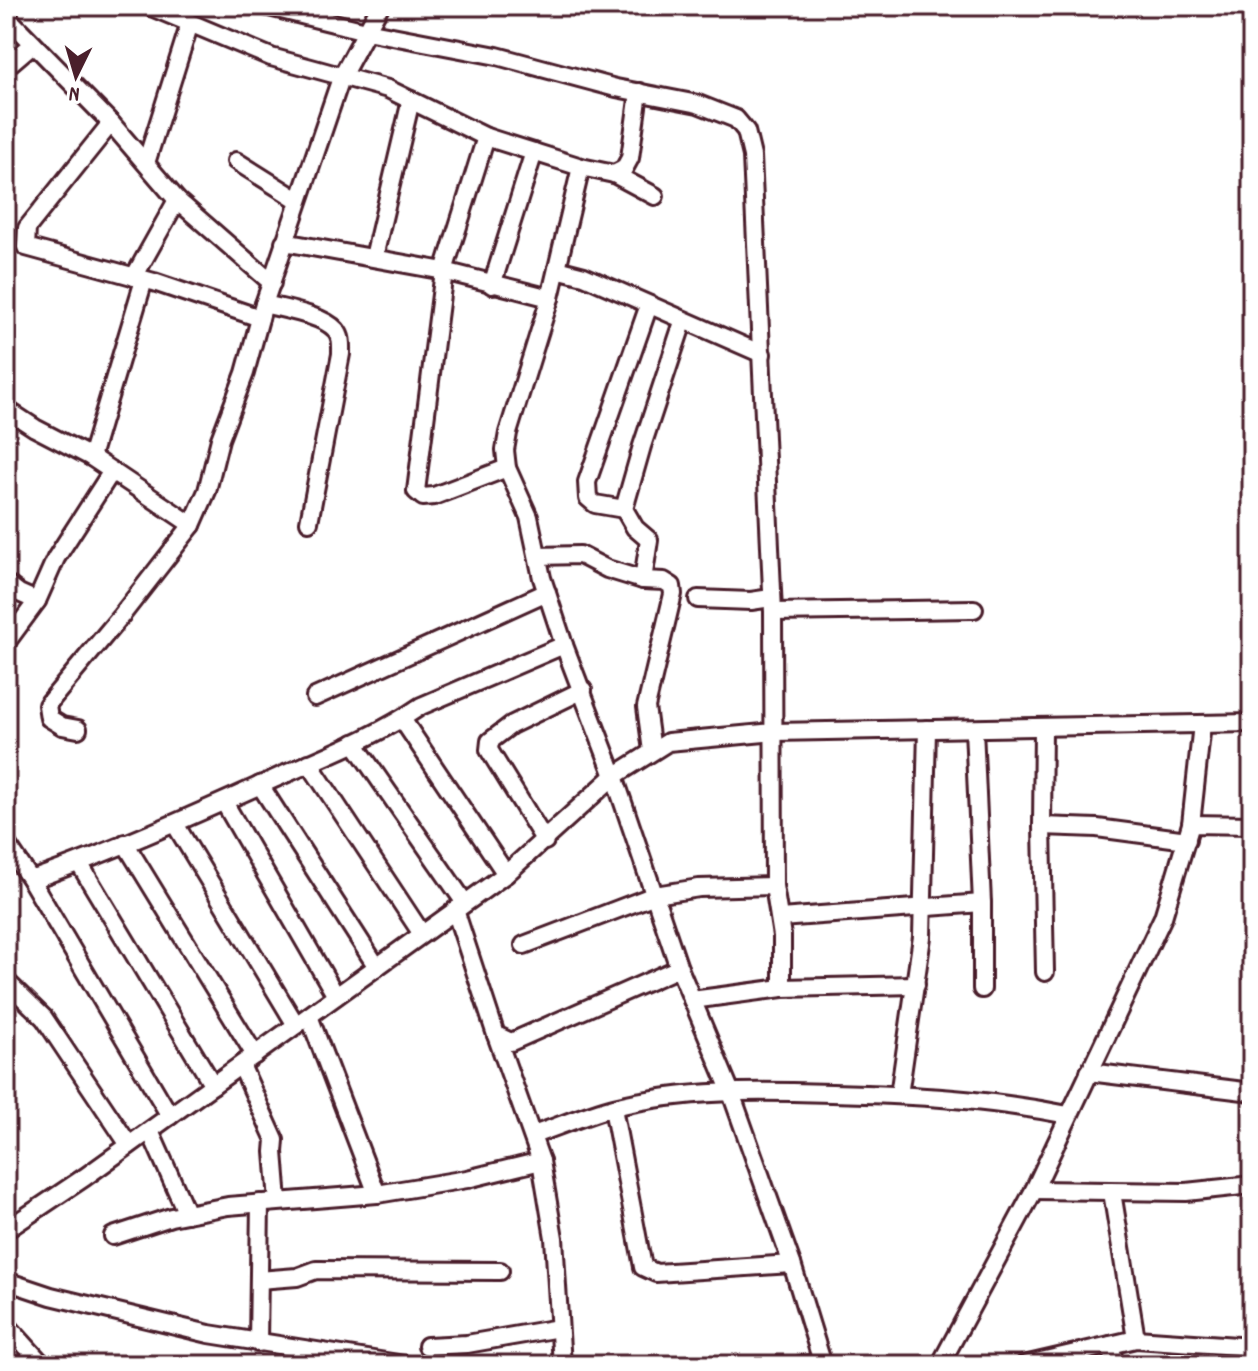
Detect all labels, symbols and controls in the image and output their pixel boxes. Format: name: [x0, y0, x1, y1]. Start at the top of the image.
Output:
north arrow: [36, 36, 116, 116]
text: N: [68, 77, 81, 108]

